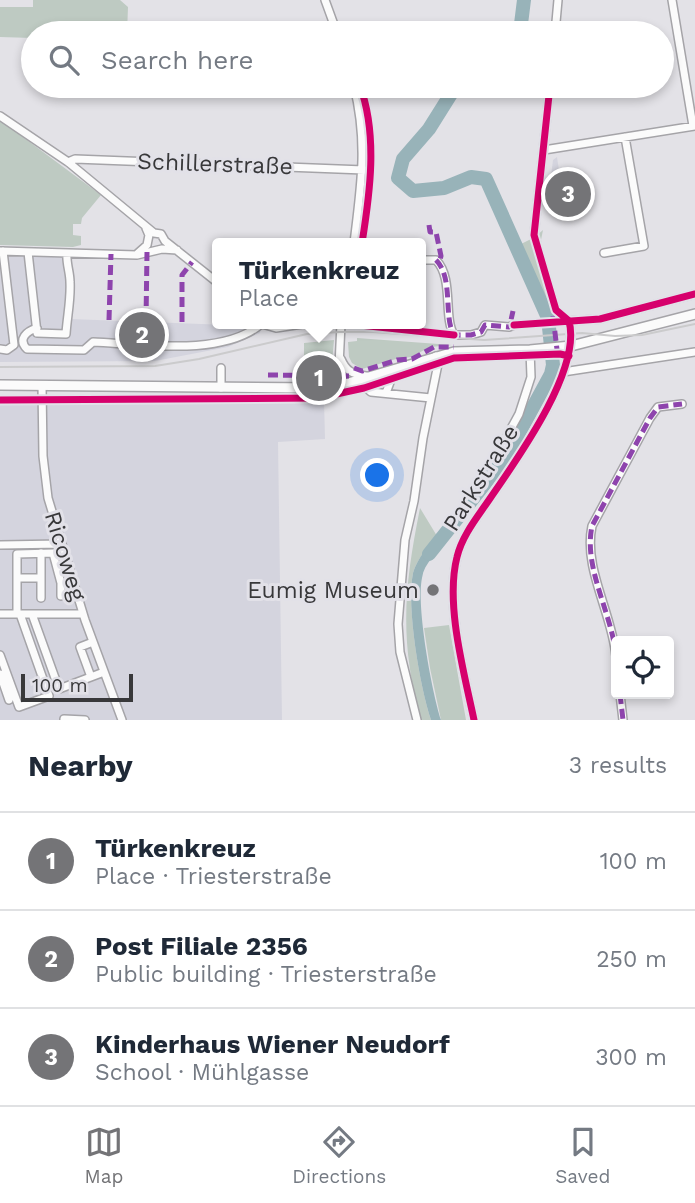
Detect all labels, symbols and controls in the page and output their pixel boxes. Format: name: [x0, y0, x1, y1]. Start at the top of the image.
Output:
search box: [21, 21, 674, 98]
icon: search: [45, 41, 83, 79]
text: Search here: [101, 45, 253, 75]
street label: Schillerstraße: [137, 148, 293, 180]
pin: 3: [545, 168, 591, 220]
popup: [212, 238, 426, 329]
text: Türkenkreuz: [238, 255, 400, 285]
text: Place: [238, 285, 299, 312]
pin: 2: [119, 309, 165, 361]
pin: 1: [296, 352, 342, 404]
street label: Parkstraße: [438, 420, 524, 536]
your location: [360, 458, 394, 492]
street label: Ricoweg: [39, 508, 92, 605]
place label: Eumig Museum: [247, 577, 419, 604]
marker: Eumig Museum: [425, 582, 441, 598]
map controls: [611, 636, 674, 699]
button: locate: [611, 636, 674, 699]
scale bar: [21, 671, 133, 703]
text: 100 m: [32, 674, 88, 697]
text: Nearby: [28, 748, 133, 783]
text: 3 results: [569, 752, 667, 779]
text: Türkenkreuz: [95, 833, 256, 863]
text: 1: [46, 848, 56, 875]
text: 100 m: [600, 848, 667, 875]
text: Place · Triesterstraße: [95, 863, 332, 890]
text: Post Filiale 2356: [95, 931, 308, 961]
text: 2: [44, 946, 58, 973]
text: 250 m: [596, 946, 667, 973]
text: Public building · Triesterstraße: [95, 961, 437, 988]
text: Kinderhaus Wiener Neudorf: [95, 1029, 450, 1059]
text: 3: [44, 1044, 58, 1071]
text: 300 m: [595, 1044, 667, 1071]
text: School · Mühlgasse: [95, 1059, 309, 1086]
tab: Map: [85, 1123, 123, 1188]
tab: Directions: [292, 1123, 386, 1188]
tab: Saved: [555, 1123, 610, 1188]

